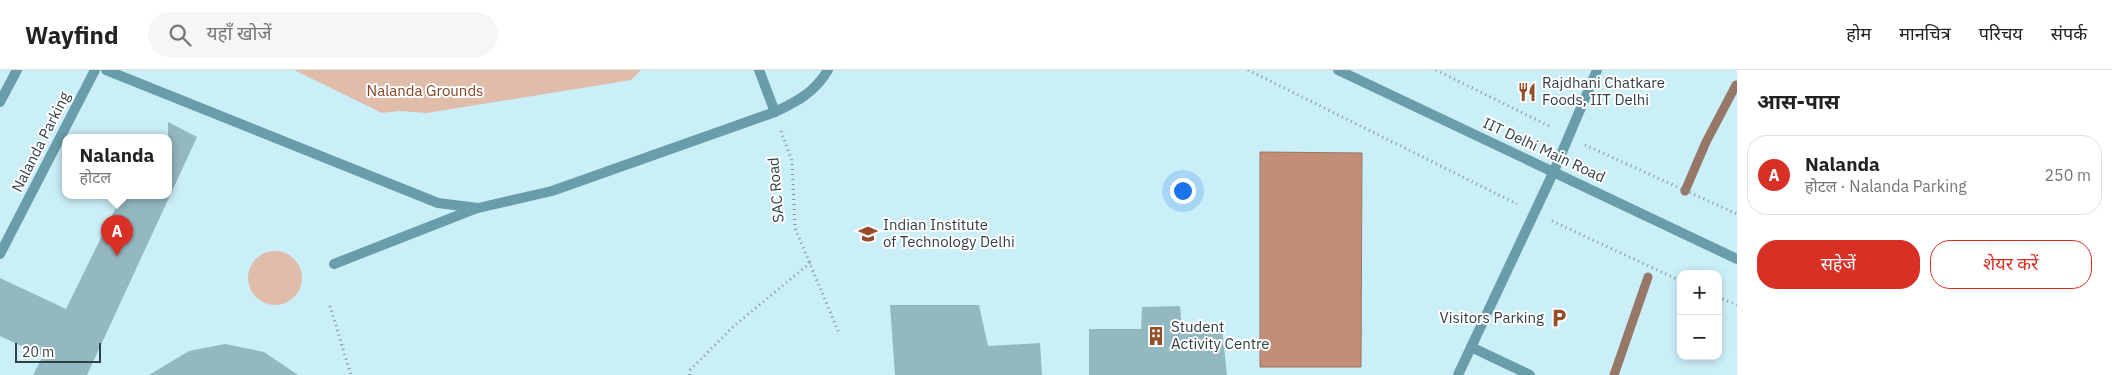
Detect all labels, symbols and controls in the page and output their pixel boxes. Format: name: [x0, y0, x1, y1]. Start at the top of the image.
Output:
search box: [148, 12, 498, 57]
text: Wayfind: [25, 19, 118, 51]
icon: search: [166, 21, 194, 49]
text: यहाँ खोजें: [206, 21, 272, 45]
text: होम: [1846, 22, 1871, 45]
text: मानचित्र: [1899, 22, 1951, 45]
text: परिचय: [1979, 22, 2023, 45]
text: संपर्क: [2051, 22, 2087, 45]
place label: Rajdhani Chatkare Foods, IIT Delhi: [1542, 73, 1665, 109]
park label: Nalanda Grounds: [367, 81, 483, 100]
restaurant icon: Rajdhani Chatkare Foods, IIT Delhi: [1516, 81, 1538, 103]
text: आस-पास: [1757, 87, 1840, 115]
street label: Nalanda Parking: [7, 88, 74, 195]
street label: IIT Delhi Main Road: [1480, 113, 1608, 186]
popup: [62, 134, 172, 199]
text: Nalanda: [80, 143, 154, 167]
text: Nalanda: [1805, 152, 1880, 176]
street label: SAC Road: [763, 157, 788, 223]
text: A: [1769, 165, 1779, 185]
text: 250 m: [2044, 165, 2091, 185]
text: होटल: [80, 167, 111, 187]
text: होटल · Nalanda Parking: [1805, 176, 1967, 196]
your location: [1170, 178, 1196, 204]
pin: A: [101, 215, 133, 256]
place label: Indian Institute of Technology Delhi: [883, 215, 1015, 251]
school or university icon: Indian Institute of Technology Delhi: [857, 223, 879, 245]
button: सहेजें: [1757, 240, 1920, 289]
button: शेयर करें: [1930, 240, 2092, 289]
map controls: [1677, 270, 1722, 360]
button: +: [1677, 270, 1722, 315]
parking icon: Visitors Parking: [1548, 307, 1570, 329]
place label: Visitors Parking: [1440, 308, 1544, 327]
button: −: [1677, 315, 1722, 360]
place label: Student Activity Centre: [1171, 317, 1270, 353]
building icon: Student Activity Centre: [1145, 325, 1167, 347]
scale bar: [15, 340, 101, 363]
text: 20 m: [22, 343, 54, 361]

